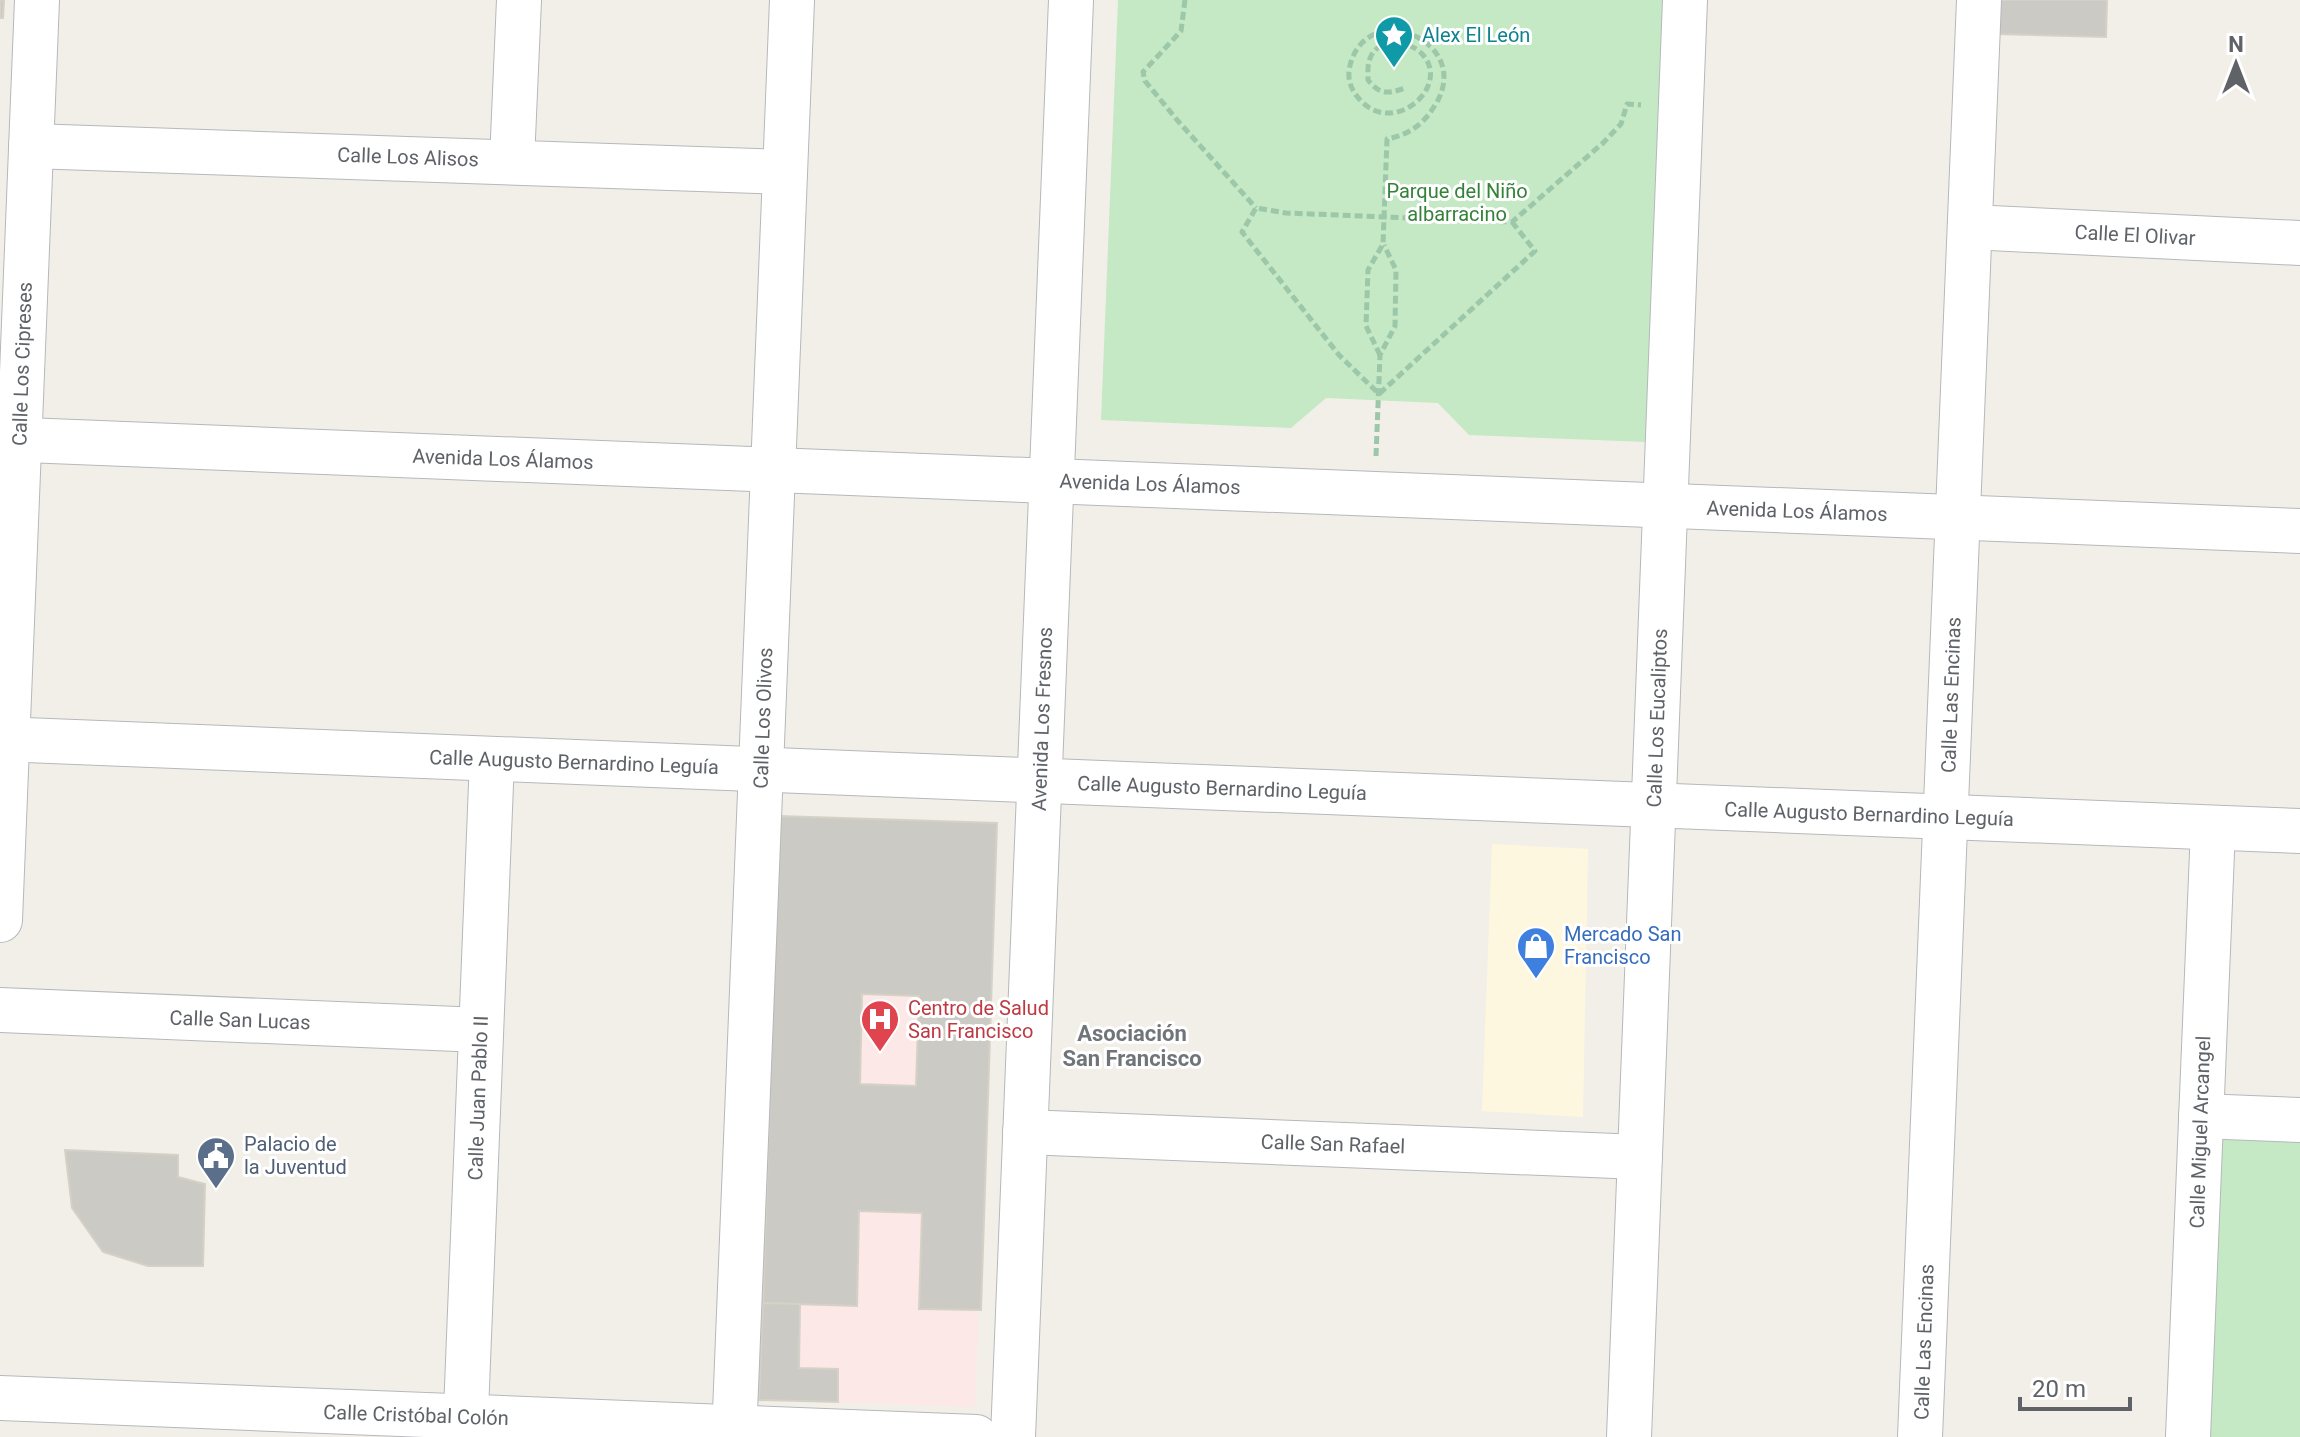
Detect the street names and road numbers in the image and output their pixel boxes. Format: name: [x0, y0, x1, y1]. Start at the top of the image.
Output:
street label: Calle Los Alisos: [337, 143, 479, 171]
street label: Calle El Olivar: [2074, 220, 2196, 250]
street label: Calle Los Cipreses: [7, 282, 37, 446]
street label: Avenida Los Álamos: [412, 444, 594, 474]
street label: Avenida Los Álamos: [1059, 469, 1241, 499]
street label: Avenida Los Álamos: [1706, 496, 1888, 526]
street label: Calle Las Encinas: [1936, 617, 1966, 773]
street label: Avenida Los Fresnos: [1027, 626, 1057, 812]
street label: Calle Los Eucaliptos: [1642, 628, 1672, 808]
street label: Calle Los Olivos: [749, 647, 777, 789]
street label: Calle Augusto Bernardino Leguía: [429, 745, 719, 779]
street label: Calle Augusto Bernardino Leguía: [1077, 771, 1367, 805]
street label: Calle Augusto Bernardino Leguía: [1724, 797, 2014, 831]
street label: Calle San Lucas: [169, 1006, 311, 1034]
street label: Calle Juan Pablo II: [463, 1015, 493, 1181]
street label: Calle Miguel Arcangel: [2185, 1035, 2215, 1229]
street label: Calle San Rafael: [1260, 1129, 1406, 1159]
street label: Calle Las Encinas: [1909, 1264, 1939, 1420]
street label: Calle Cristóbal Colón: [323, 1400, 509, 1430]

